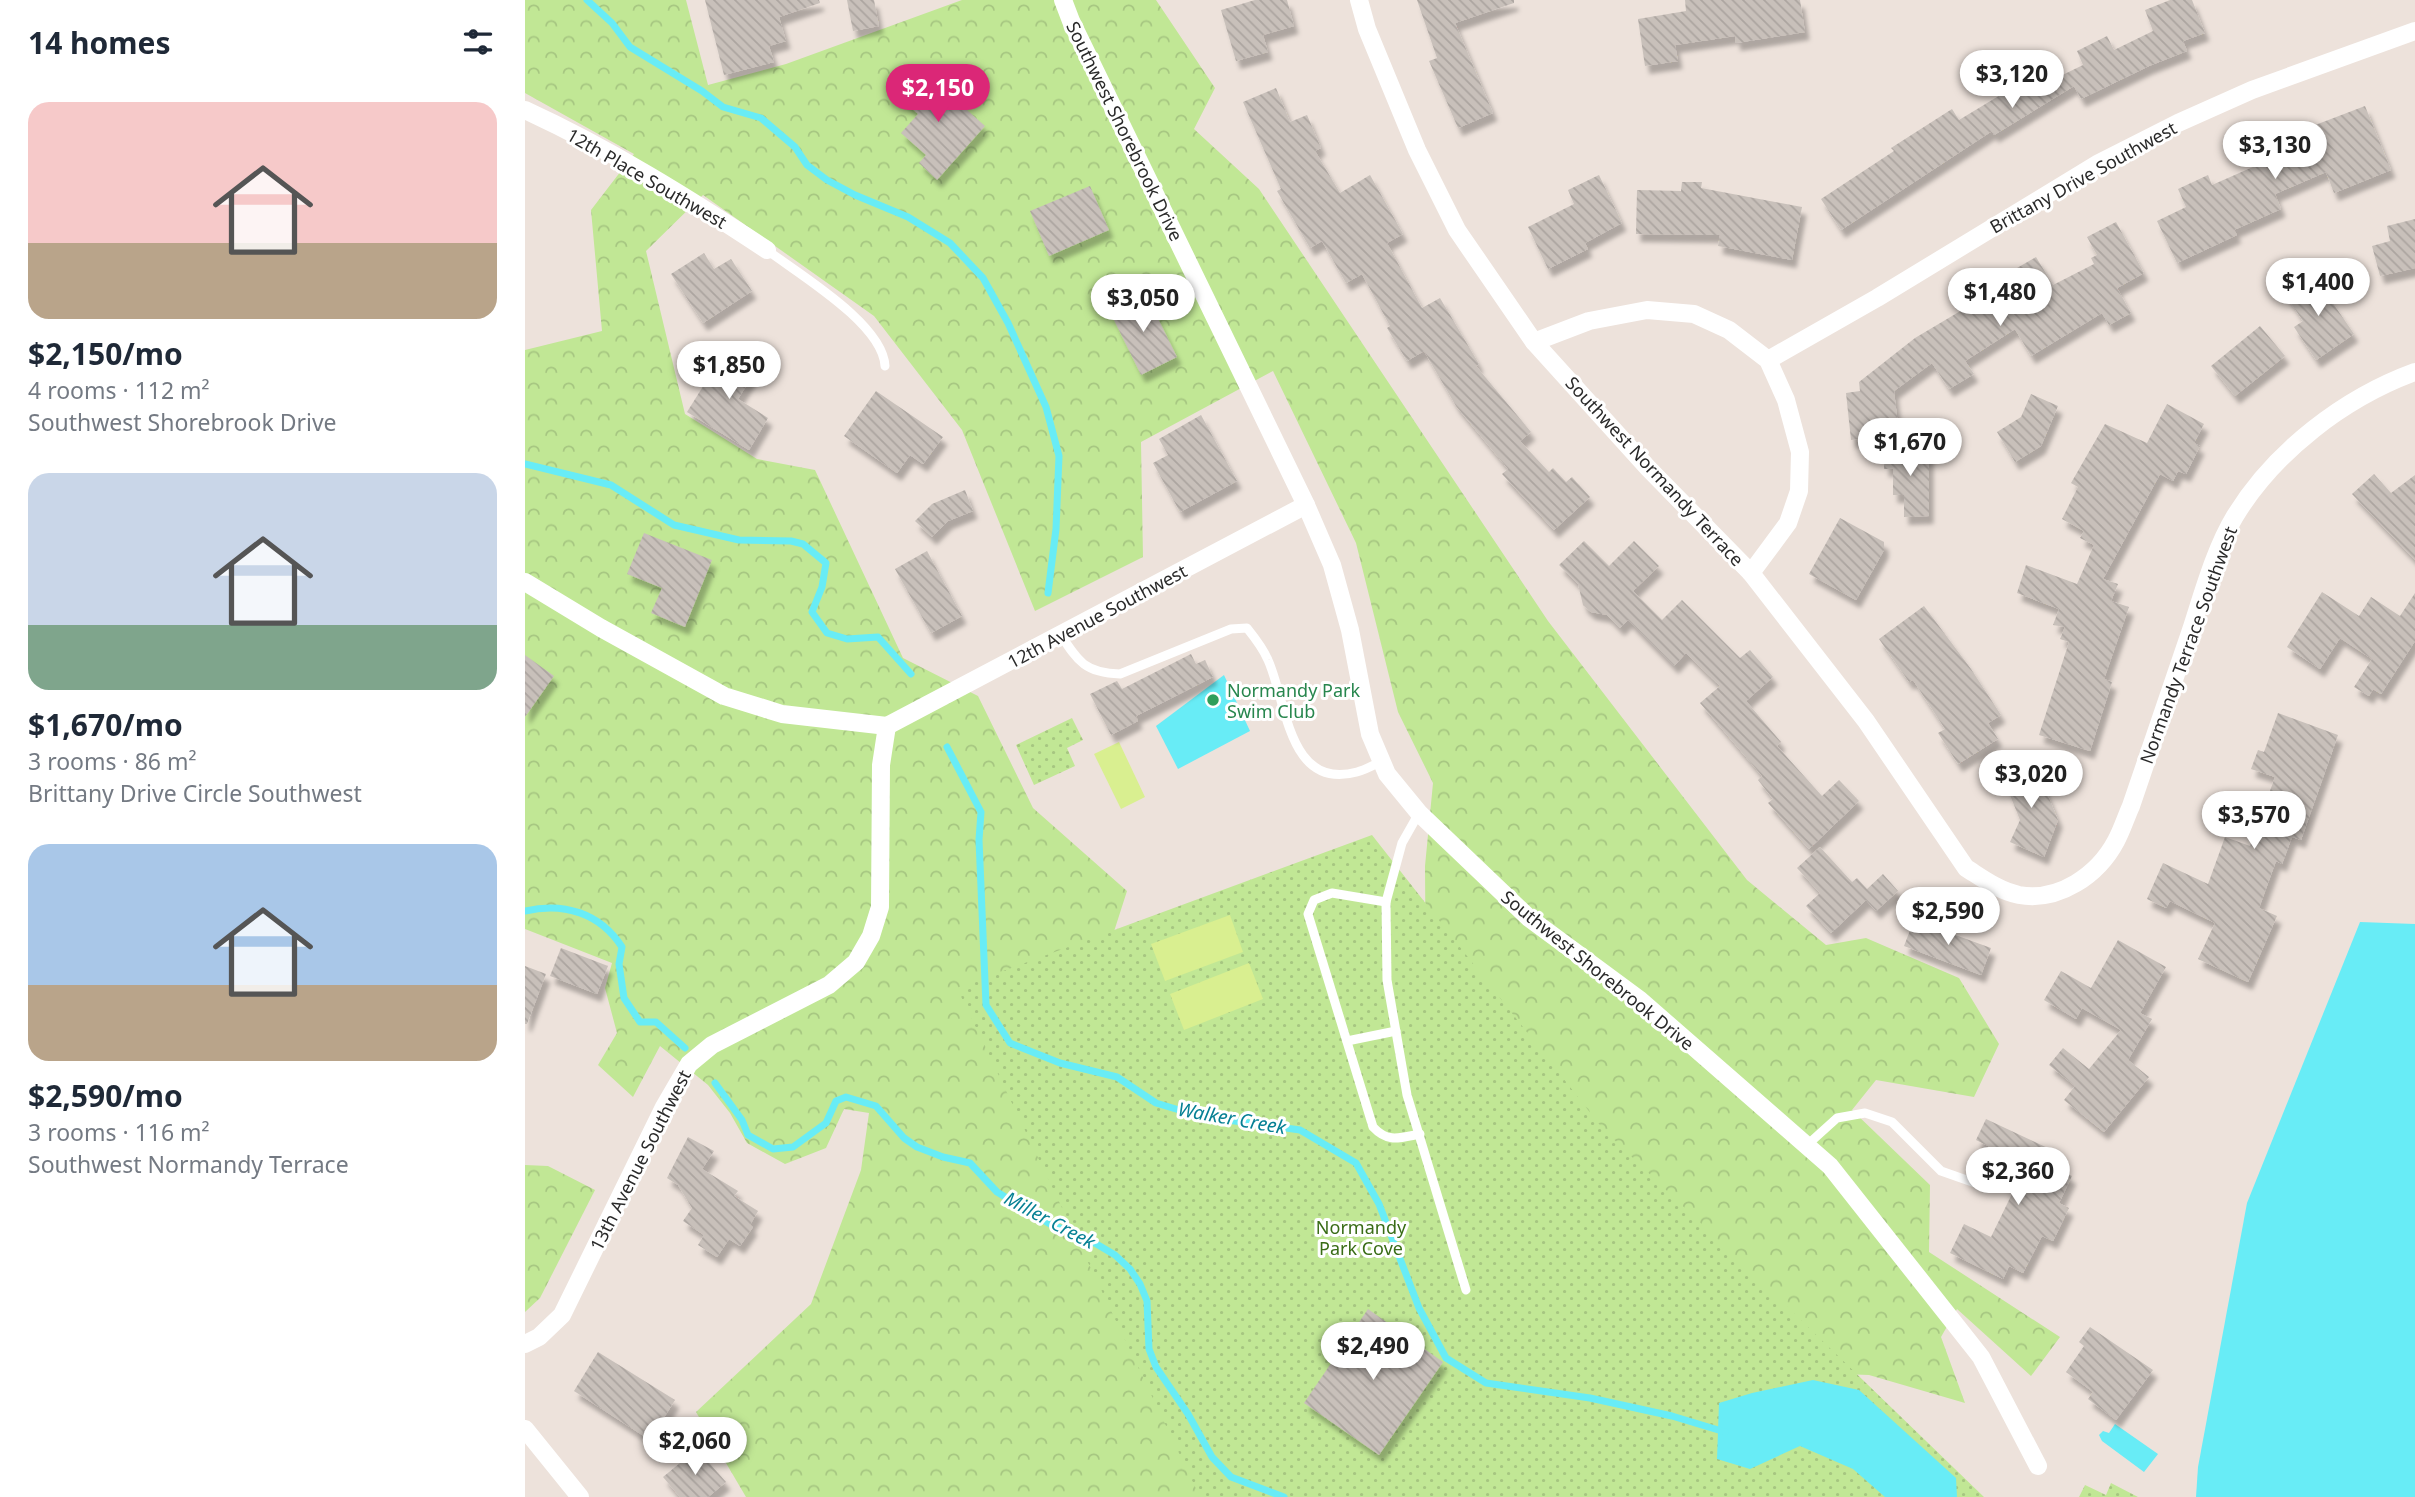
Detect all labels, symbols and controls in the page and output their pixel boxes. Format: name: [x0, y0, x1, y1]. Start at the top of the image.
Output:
street label: Southwest Shorebrook Drive: [1061, 17, 1189, 245]
text: 14 homes: [28, 22, 171, 63]
icon: filters: [459, 23, 497, 61]
pin: $3,120: [1955, 50, 2069, 110]
text: $3,120: [1976, 57, 2048, 89]
pin: $2,150: [881, 64, 995, 124]
text: $2,150: [902, 71, 974, 103]
street label: Brittany Drive Southwest: [1985, 115, 2181, 238]
street label: 12th Place Southwest: [563, 122, 732, 234]
pin: $3,130: [2218, 122, 2332, 181]
text: $3,130: [2239, 128, 2311, 160]
icon: home: [200, 147, 326, 273]
pin: $1,400: [2261, 258, 2375, 318]
text: $1,400: [2282, 265, 2354, 297]
pin: $1,480: [1943, 268, 2057, 328]
pin: $3,050: [1086, 274, 1200, 334]
text: $1,480: [1964, 275, 2036, 307]
text: $3,050: [1107, 281, 1179, 313]
text: $2,150/mo: [28, 333, 183, 374]
pin: $1,850: [672, 342, 786, 401]
text: $1,850: [693, 348, 765, 380]
street label: Southwest Normandy Terrace: [1561, 371, 1749, 571]
text: 4 rooms · 112 m²: [28, 374, 210, 406]
text: Southwest Shorebrook Drive: [28, 406, 337, 438]
pin: $1,670: [1853, 419, 1967, 478]
text: $1,670: [1874, 425, 1946, 457]
icon: home: [200, 518, 326, 644]
street label: Normandy Terrace Southwest: [2134, 523, 2242, 767]
street label: 12th Avenue Southwest: [1003, 558, 1191, 673]
place label: Normandy Park Swim Club: [1227, 678, 1360, 723]
marker: Normandy Park Swim Club: [1205, 692, 1221, 708]
text: $1,670/mo: [28, 704, 183, 745]
text: 3 rooms · 86 m²: [28, 745, 197, 777]
pin: $3,020: [1974, 750, 2088, 810]
text: $3,020: [1995, 757, 2067, 789]
text: Brittany Drive Circle Southwest: [28, 777, 362, 809]
pin: $3,570: [2197, 792, 2311, 851]
text: $3,570: [2218, 798, 2290, 830]
street label: Southwest Shorebrook Drive: [1497, 885, 1699, 1055]
pin: $2,590: [1891, 888, 2005, 947]
icon: home: [200, 889, 326, 1015]
text: $2,590: [1912, 894, 1984, 926]
street label: 13th Avenue Southwest: [584, 1065, 696, 1254]
text: $2,590/mo: [28, 1075, 183, 1116]
water label: Walker Creek: [1176, 1096, 1289, 1140]
text: 3 rooms · 116 m²: [28, 1116, 210, 1148]
text: Southwest Normandy Terrace: [28, 1148, 349, 1180]
pin: $2,360: [1961, 1148, 2075, 1207]
text: $2,360: [1982, 1154, 2054, 1186]
water label: Miller Creek: [1000, 1185, 1100, 1255]
park label: Normandy Park Cove: [1316, 1215, 1407, 1260]
pin: $2,490: [1316, 1322, 1430, 1382]
text: $2,490: [1337, 1329, 1409, 1361]
pin: $2,060: [638, 1418, 752, 1477]
text: $2,060: [659, 1424, 731, 1456]

